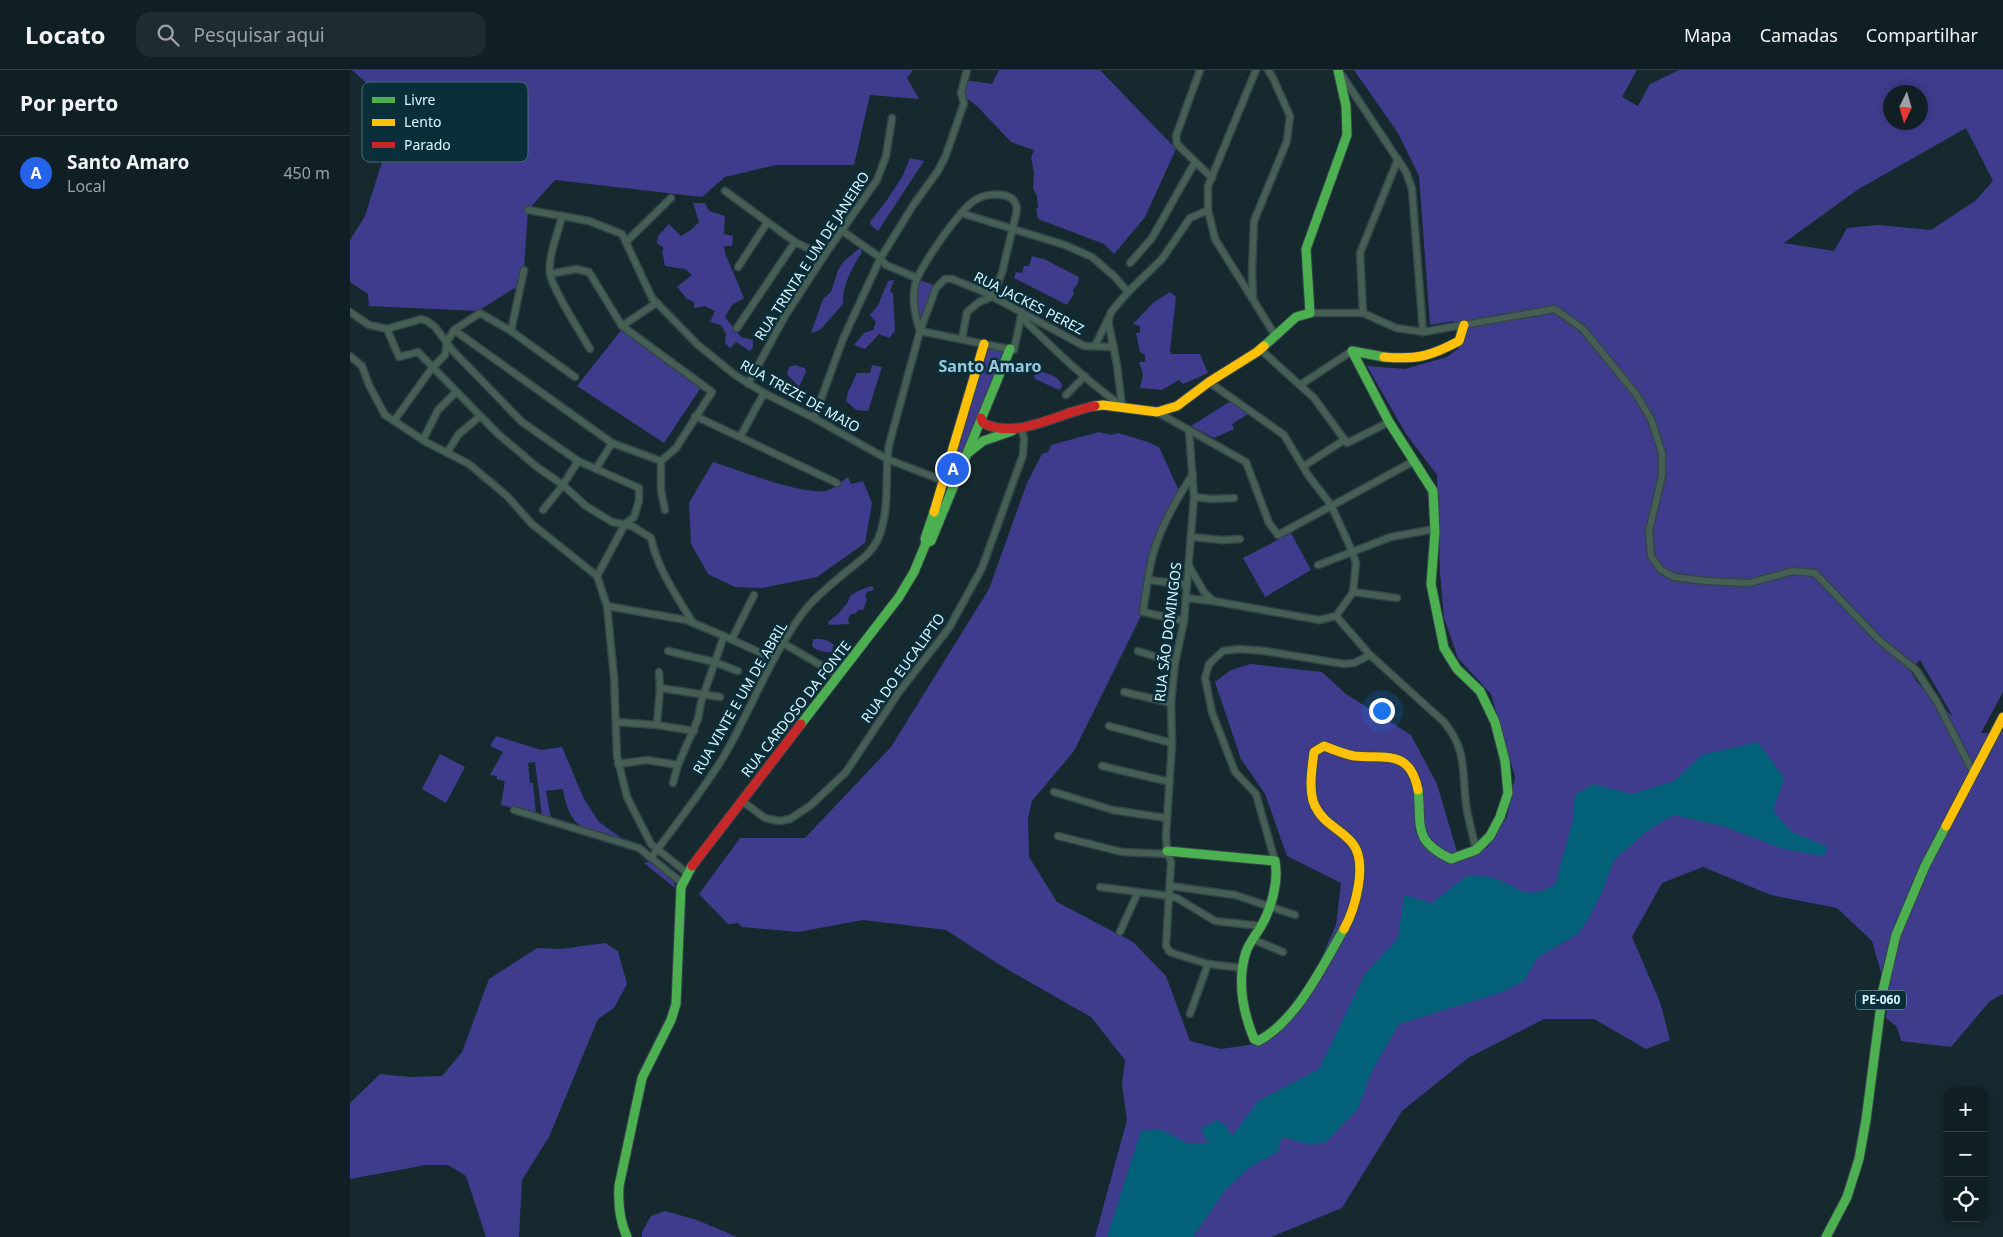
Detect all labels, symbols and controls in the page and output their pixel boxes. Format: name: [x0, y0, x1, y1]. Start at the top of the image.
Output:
search box: [136, 12, 486, 57]
text: Locato: [25, 18, 106, 51]
icon: search: [154, 21, 182, 49]
text: Pesquisar aqui: [194, 22, 325, 48]
text: Mapa: [1684, 23, 1732, 47]
text: Camadas: [1760, 23, 1838, 47]
text: Compartilhar: [1866, 23, 1978, 47]
legend: [362, 82, 528, 162]
north arrow: [1883, 85, 1928, 130]
text: Por perto: [20, 89, 118, 117]
text: Livre: [404, 90, 436, 109]
text: Lento: [404, 112, 441, 131]
text: Parado: [404, 135, 451, 154]
text: Santo Amaro: [67, 149, 189, 175]
text: A: [30, 162, 42, 184]
text: 450 m: [283, 162, 330, 184]
street label: RUA TRINTA E UM DE JANEIRO: [750, 168, 873, 344]
text: Local: [67, 175, 106, 197]
street label: RUA JACKES PEREZ: [971, 267, 1088, 339]
street label: RUA TREZE DE MAIO: [737, 355, 864, 436]
district label: Santo Amaro: [939, 355, 1042, 377]
pin: A: [937, 450, 969, 488]
street label: RUA SÃO DOMINGOS: [1150, 561, 1186, 703]
street label: RUA DO EUCALIPTO: [856, 609, 949, 726]
street label: RUA VINTE E UM DE ABRIL: [688, 618, 791, 777]
street label: RUA CARDOSO DA FONTE: [736, 637, 855, 781]
your location: [1369, 698, 1395, 724]
road number: PE-060: [1856, 990, 1906, 1010]
map controls: [1943, 1087, 1988, 1222]
button: +: [1943, 1087, 1988, 1132]
button: −: [1943, 1132, 1988, 1177]
button: locate: [1943, 1177, 1988, 1222]

